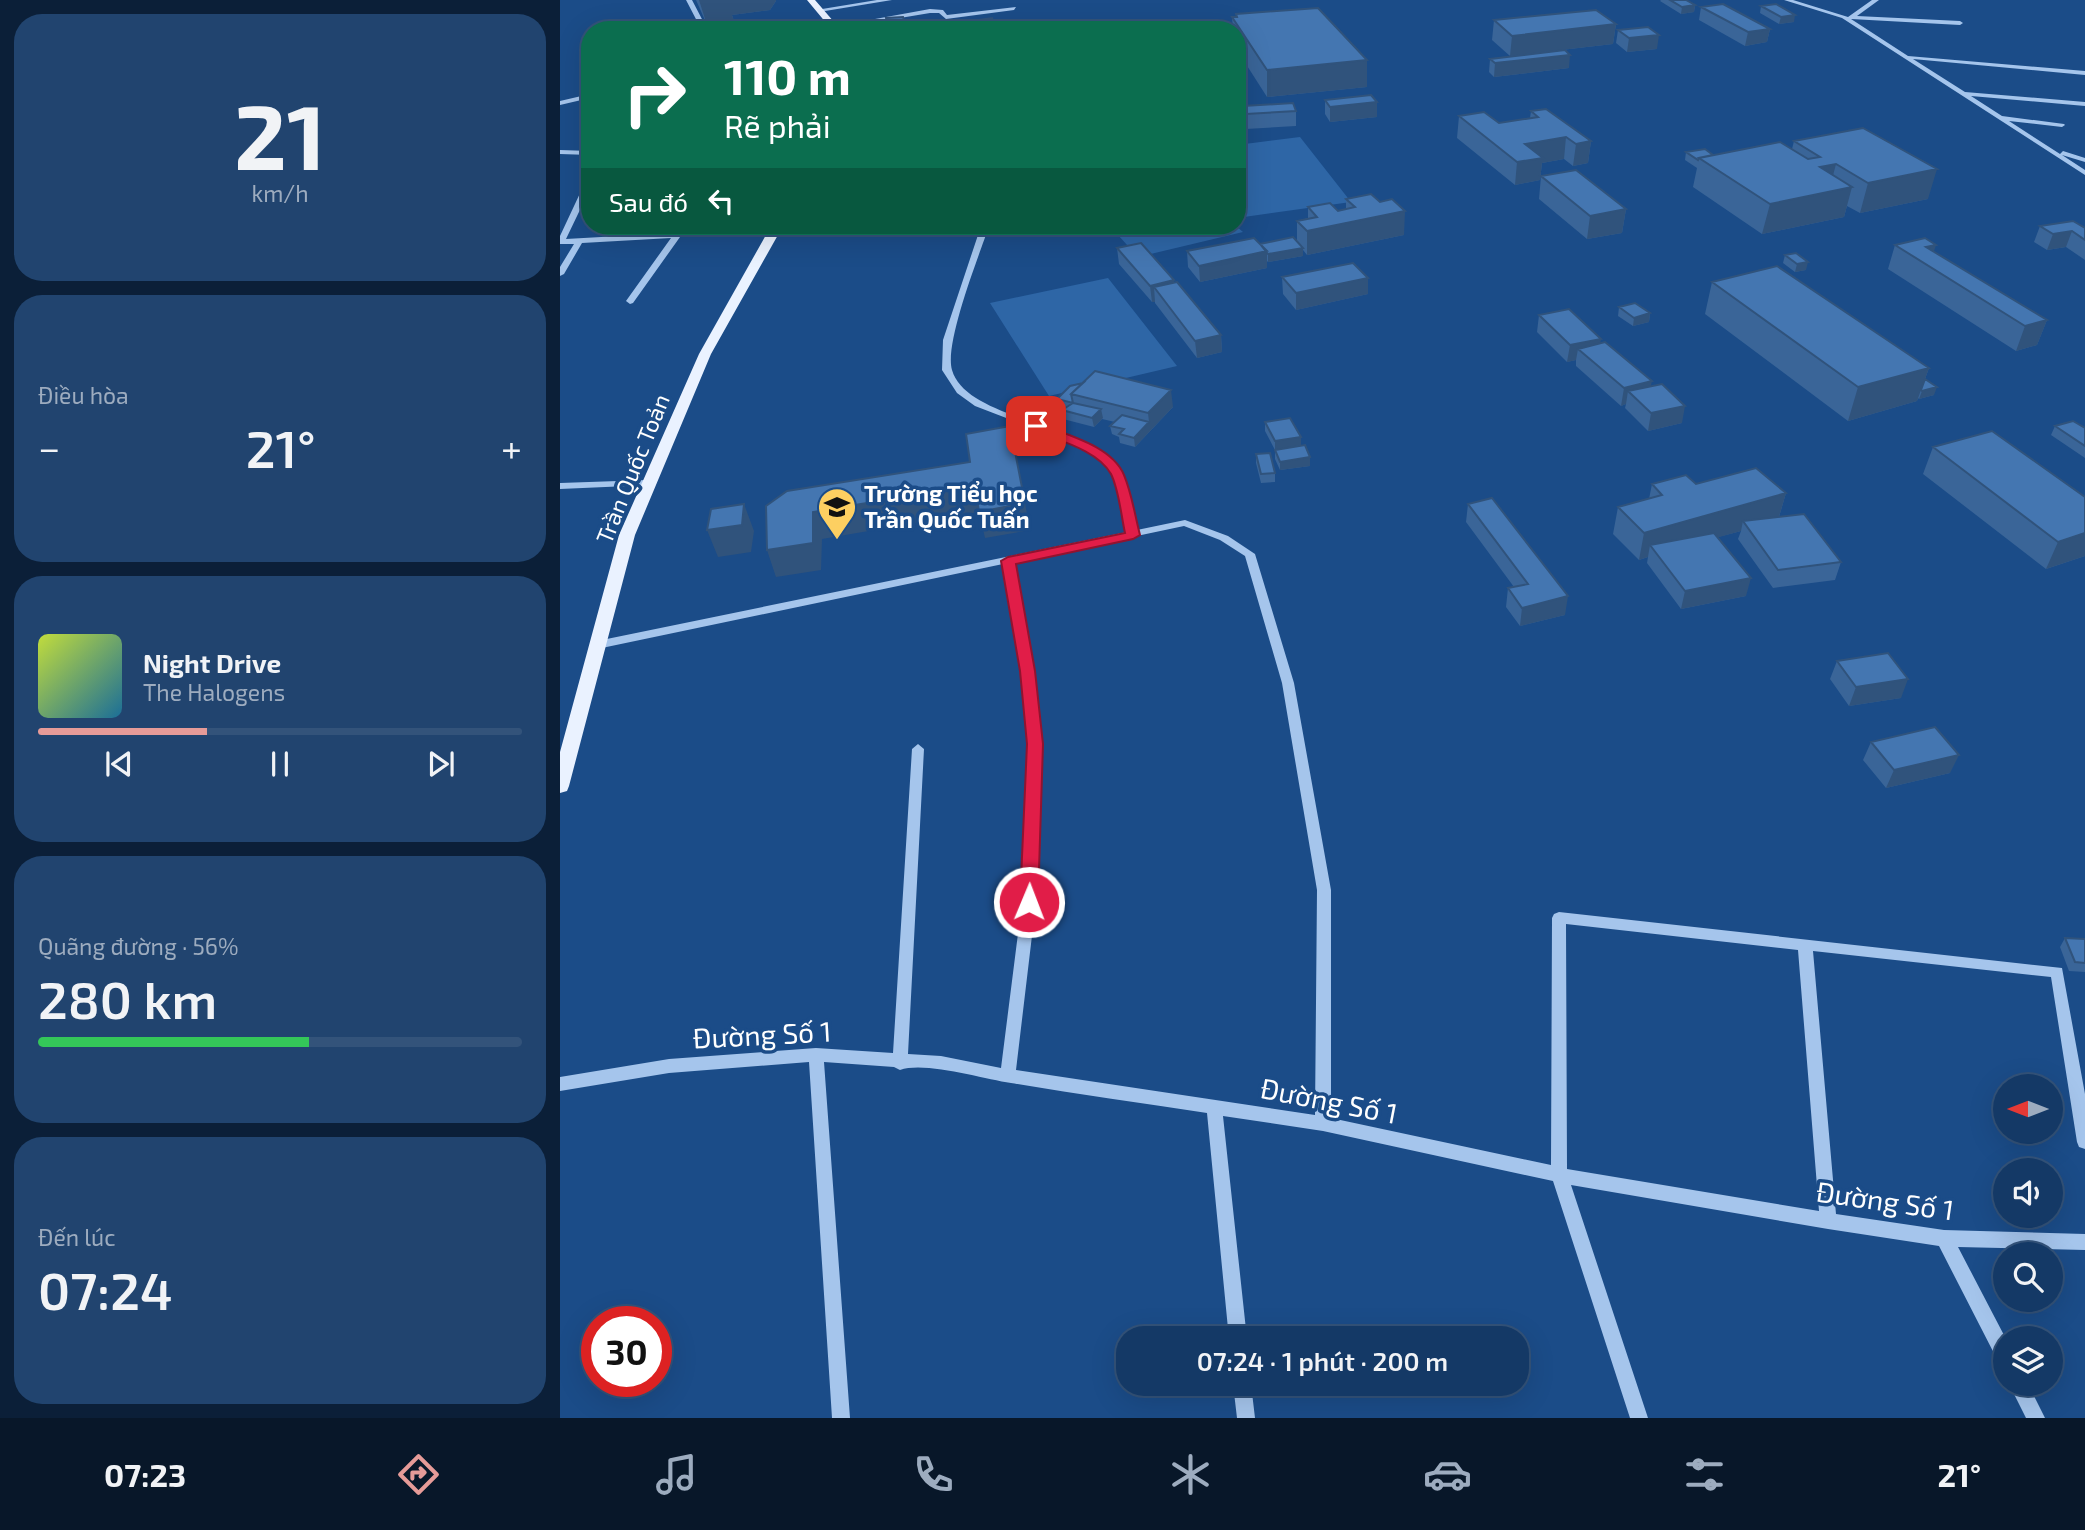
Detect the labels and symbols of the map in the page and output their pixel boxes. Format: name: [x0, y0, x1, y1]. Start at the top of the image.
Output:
street label: Trần Quốc Toản: [589, 390, 675, 548]
pin: [1006, 396, 1066, 456]
place label: Trường Tiểu học Trần Quốc Tuấn: [864, 479, 1038, 534]
school or university icon: Trường Tiểu học Trần Quốc Tuấn: [816, 486, 858, 541]
position arrow: [992, 865, 1066, 939]
street label: Đường Số 1: [692, 1013, 832, 1055]
street label: Đường Số 1: [1258, 1070, 1401, 1130]
north arrow: [1993, 1074, 2063, 1144]
street label: Đường Số 1: [1814, 1174, 1956, 1227]
speed limit sign: 30: [581, 1306, 672, 1397]

